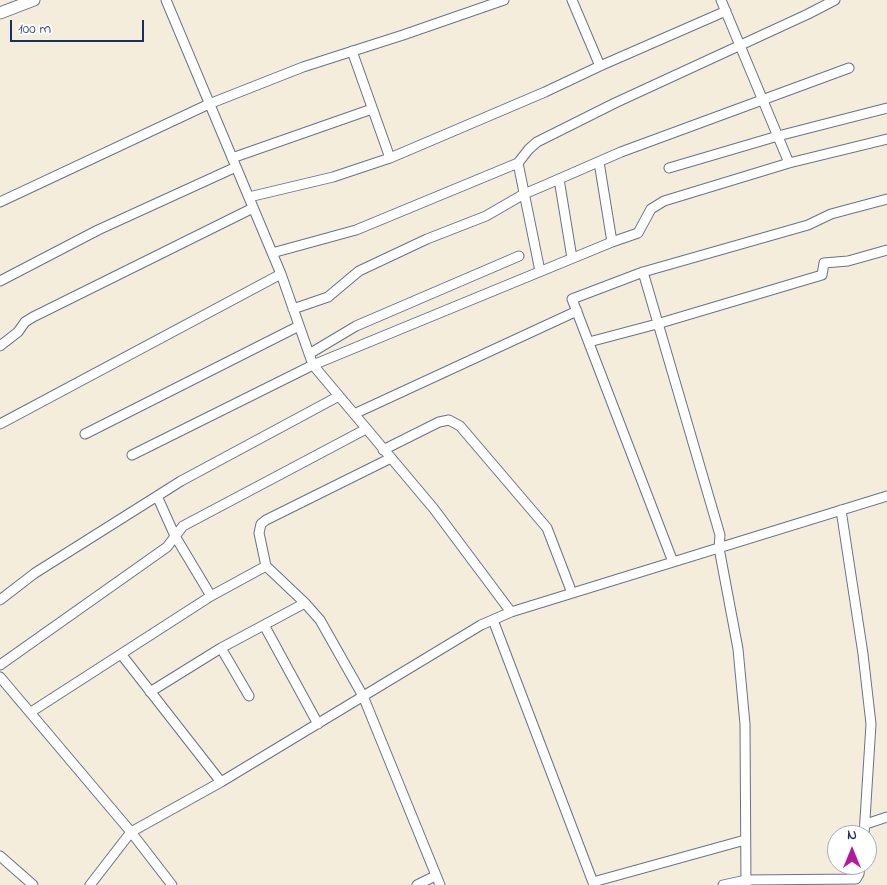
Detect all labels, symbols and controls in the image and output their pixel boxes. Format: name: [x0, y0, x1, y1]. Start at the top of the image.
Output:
scale bar: [12, 10, 146, 42]
text: 100 m: [18, 18, 51, 40]
north arrow: [827, 825, 877, 875]
text: N: [847, 825, 857, 846]

